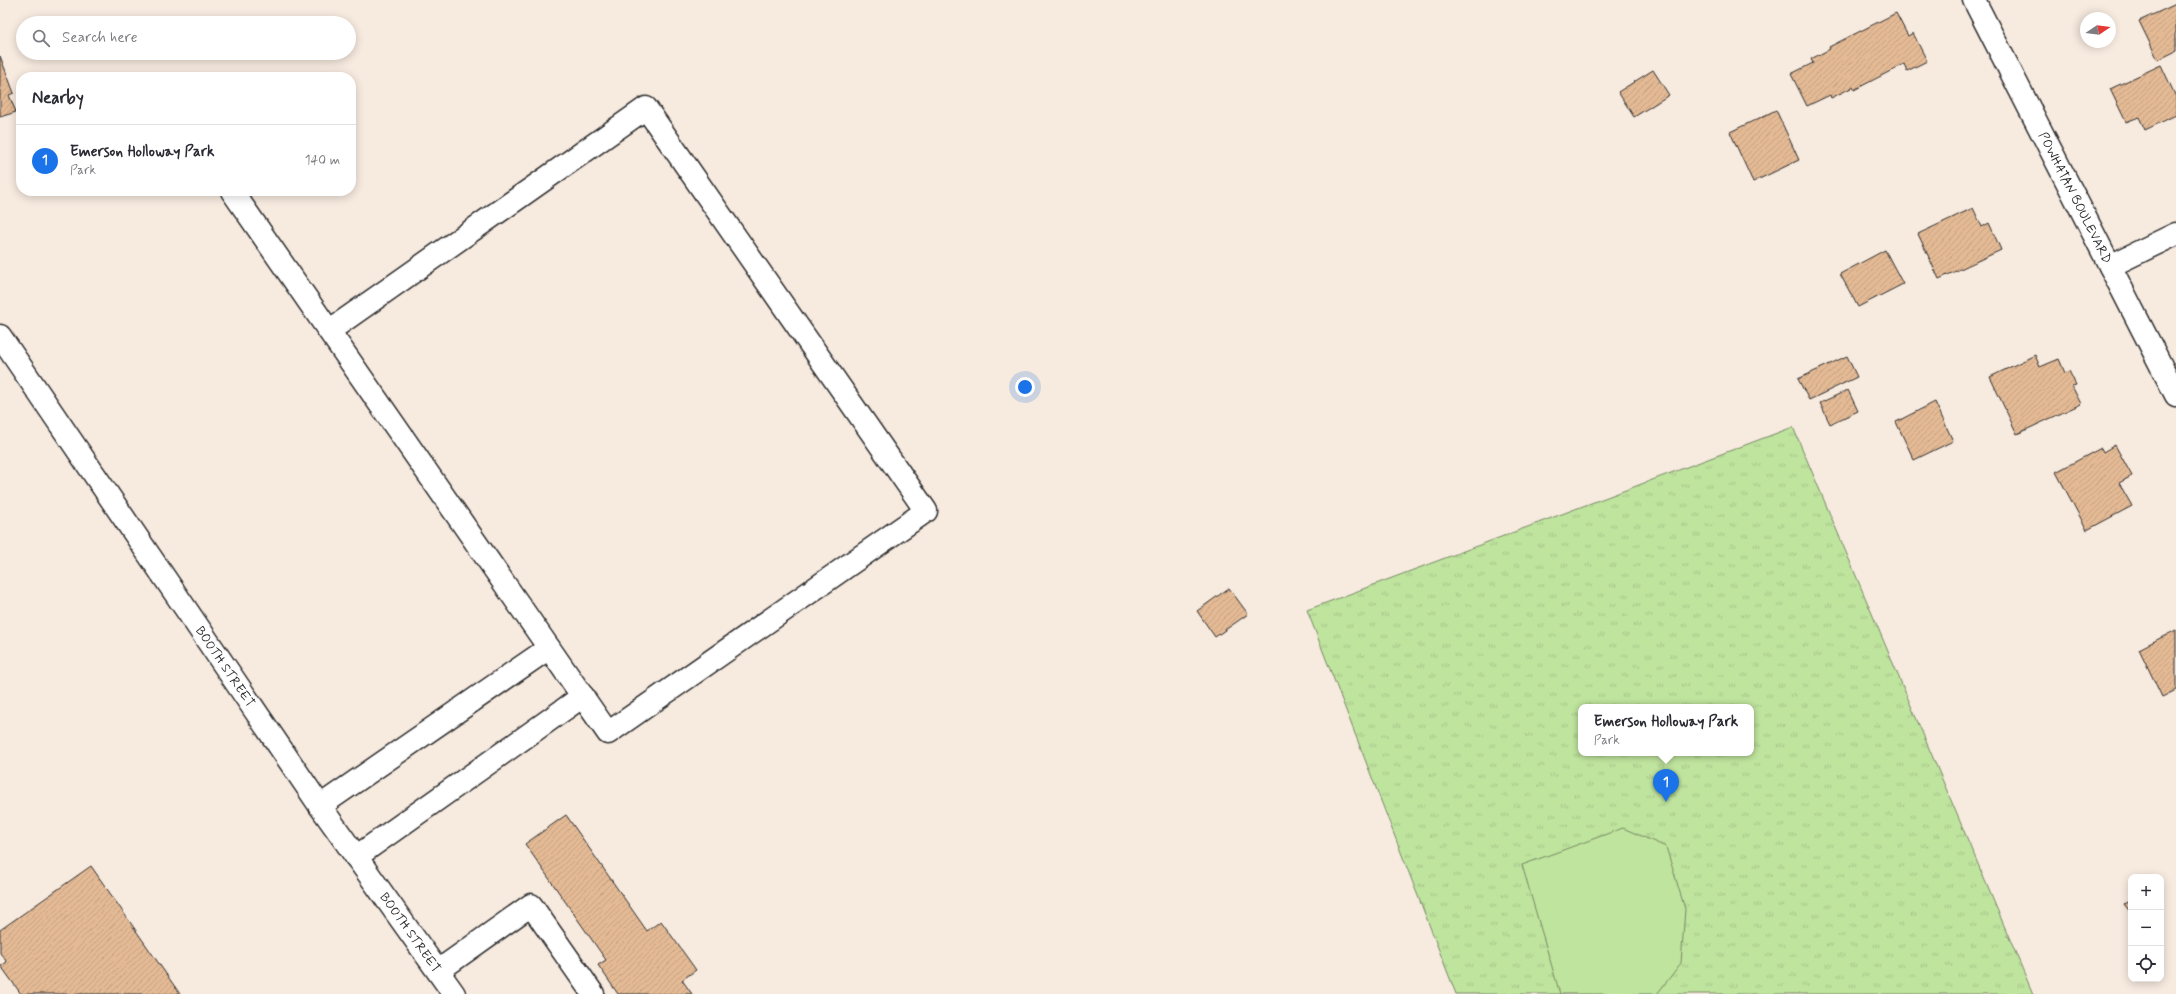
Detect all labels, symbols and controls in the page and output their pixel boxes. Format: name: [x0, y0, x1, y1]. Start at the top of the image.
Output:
north arrow: [2080, 12, 2116, 48]
search box: [16, 16, 356, 60]
icon: search: [30, 27, 52, 49]
text: Search here: [62, 28, 138, 48]
text: Nearby: [32, 87, 84, 109]
street label: POWHATAN BOULEVARD: [2034, 129, 2116, 266]
text: Emerson Holloway Park: [70, 142, 214, 162]
text: 1: [42, 152, 48, 169]
text: 140 m: [305, 152, 340, 169]
text: Park: [70, 162, 96, 179]
your location: [1015, 377, 1035, 397]
street label: BOOTH STREET: [192, 623, 259, 711]
popup: [1578, 704, 1754, 756]
text: Emerson Holloway Park: [1594, 712, 1738, 732]
text: Park: [1594, 732, 1620, 749]
pin: 1: [1653, 769, 1679, 802]
map controls: [2128, 874, 2164, 982]
button: +: [2128, 874, 2164, 910]
street label: BOOTH STREET: [376, 889, 445, 976]
button: −: [2128, 910, 2164, 946]
button: locate: [2128, 946, 2164, 982]

